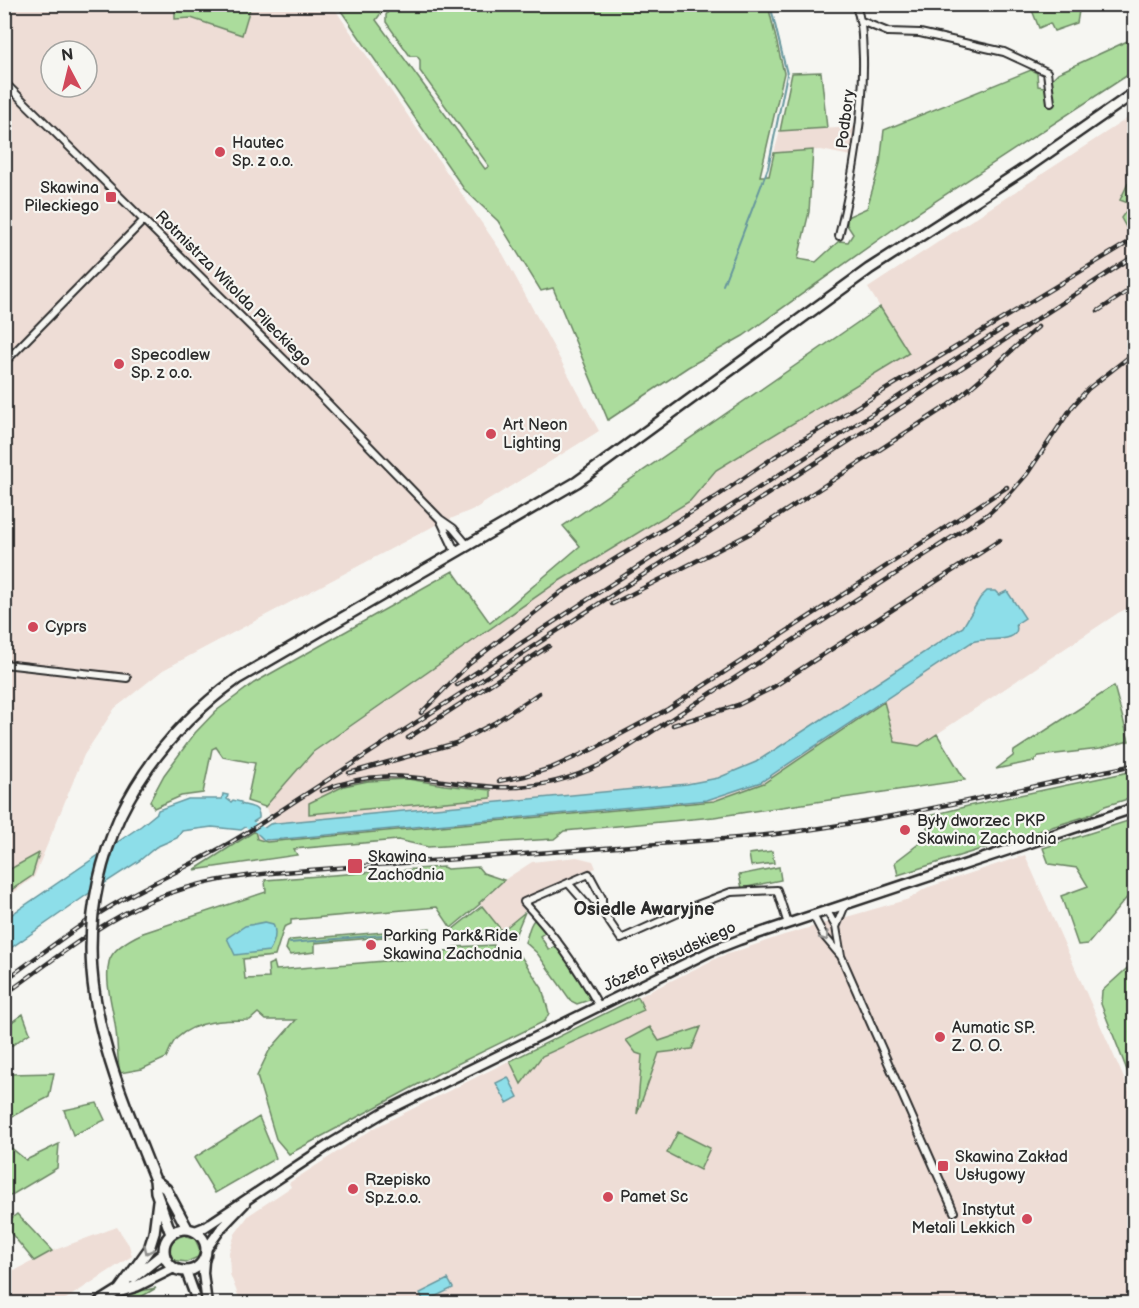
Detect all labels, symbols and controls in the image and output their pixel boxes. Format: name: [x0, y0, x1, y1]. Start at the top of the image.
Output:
north arrow: [39, 39, 99, 99]
text: N: [60, 45, 74, 66]
street label: Podbory: [833, 88, 859, 150]
place label: Hautec Sp. z o.o.: [232, 134, 293, 171]
marker: Hautec Sp. z o.o.: [213, 145, 227, 159]
place label: Skawina Pileckiego: [24, 179, 99, 216]
marker: Skawina Pileckiego: [104, 190, 118, 204]
street label: Rotmistrza Witolda Pileckiego: [151, 207, 315, 371]
place label: Specodlew Sp. z o.o.: [131, 346, 210, 383]
marker: Specodlew Sp. z o.o.: [112, 357, 126, 371]
place label: Art Neon Lighting: [503, 416, 568, 453]
marker: Art Neon Lighting: [484, 427, 498, 441]
place label: Cyprs: [45, 618, 87, 637]
marker: Cyprs: [26, 620, 40, 634]
place label: Były dworzec PKP Skawina Zachodnia: [917, 812, 1057, 849]
marker: Były dworzec PKP Skawina Zachodnia: [898, 823, 912, 837]
place label: Skawina Zachodnia: [367, 848, 444, 885]
marker: Skawina Zachodnia: [346, 857, 364, 875]
district label: Osiedle Awaryjne: [574, 899, 714, 920]
street label: Józefa Piłsudskiego: [601, 918, 739, 996]
place label: Parking Park&Ride Skawina Zachodnia: [383, 927, 523, 964]
one-way arrow: [818, 930, 829, 941]
marker: Parking Park&Ride Skawina Zachodnia: [364, 938, 378, 952]
place label: Aumatic SP. Z. O. O.: [951, 1019, 1035, 1056]
marker: Aumatic SP. Z. O. O.: [933, 1030, 947, 1044]
place label: Skawina Zakład Usługowy: [955, 1148, 1068, 1185]
marker: Skawina Zakład Usługowy: [936, 1159, 950, 1173]
place label: Rzepisko Sp.z.o.o.: [365, 1171, 431, 1208]
marker: Rzepisko Sp.z.o.o.: [346, 1182, 360, 1196]
place label: Pamet Sc: [620, 1188, 688, 1207]
marker: Pamet Sc: [601, 1190, 615, 1204]
place label: Instytut Metali Lekkich: [912, 1201, 1015, 1238]
marker: Instytut Metali Lekkich: [1020, 1212, 1034, 1226]
one-way arrow: [144, 1243, 155, 1254]

